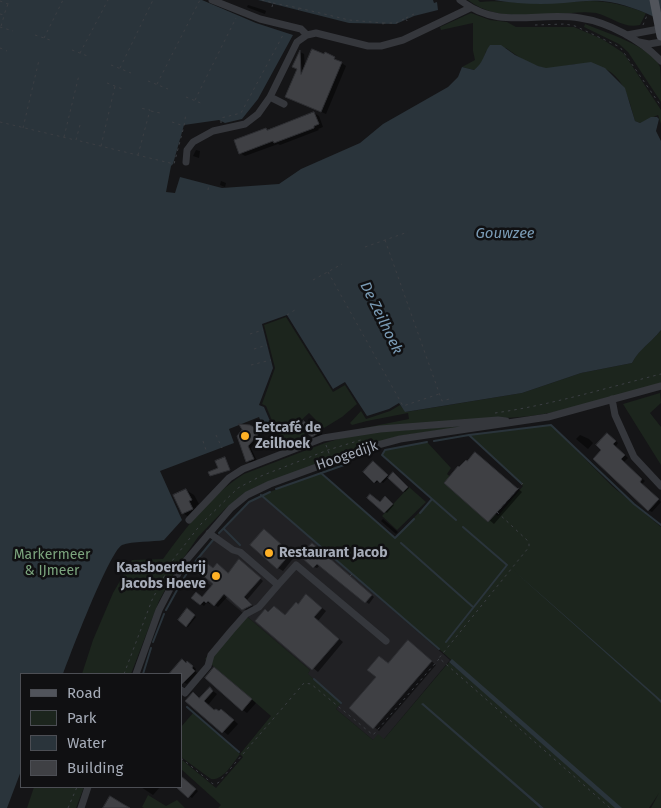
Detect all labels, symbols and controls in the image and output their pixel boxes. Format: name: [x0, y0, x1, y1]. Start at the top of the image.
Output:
water label: Gouwzee: [475, 225, 535, 243]
water label: De Zeilhoek: [356, 279, 406, 357]
place label: Eetcafé de Zeilhoek: [255, 420, 321, 452]
marker: Eetcafé de Zeilhoek: [239, 430, 251, 442]
street label: Hoogedijk: [314, 438, 380, 474]
place label: Restaurant Jacob: [279, 545, 387, 561]
park label: Markermeer & IJmeer: [14, 547, 90, 580]
marker: Restaurant Jacob: [263, 547, 275, 559]
place label: Kaasboerderij Jacobs Hoeve: [116, 560, 206, 592]
marker: Kaasboerderij Jacobs Hoeve: [210, 570, 222, 582]
legend: [20, 673, 182, 788]
text: Road: [67, 684, 102, 702]
text: Park: [67, 709, 97, 727]
text: Water: [67, 734, 106, 752]
text: Building: [67, 759, 123, 777]

